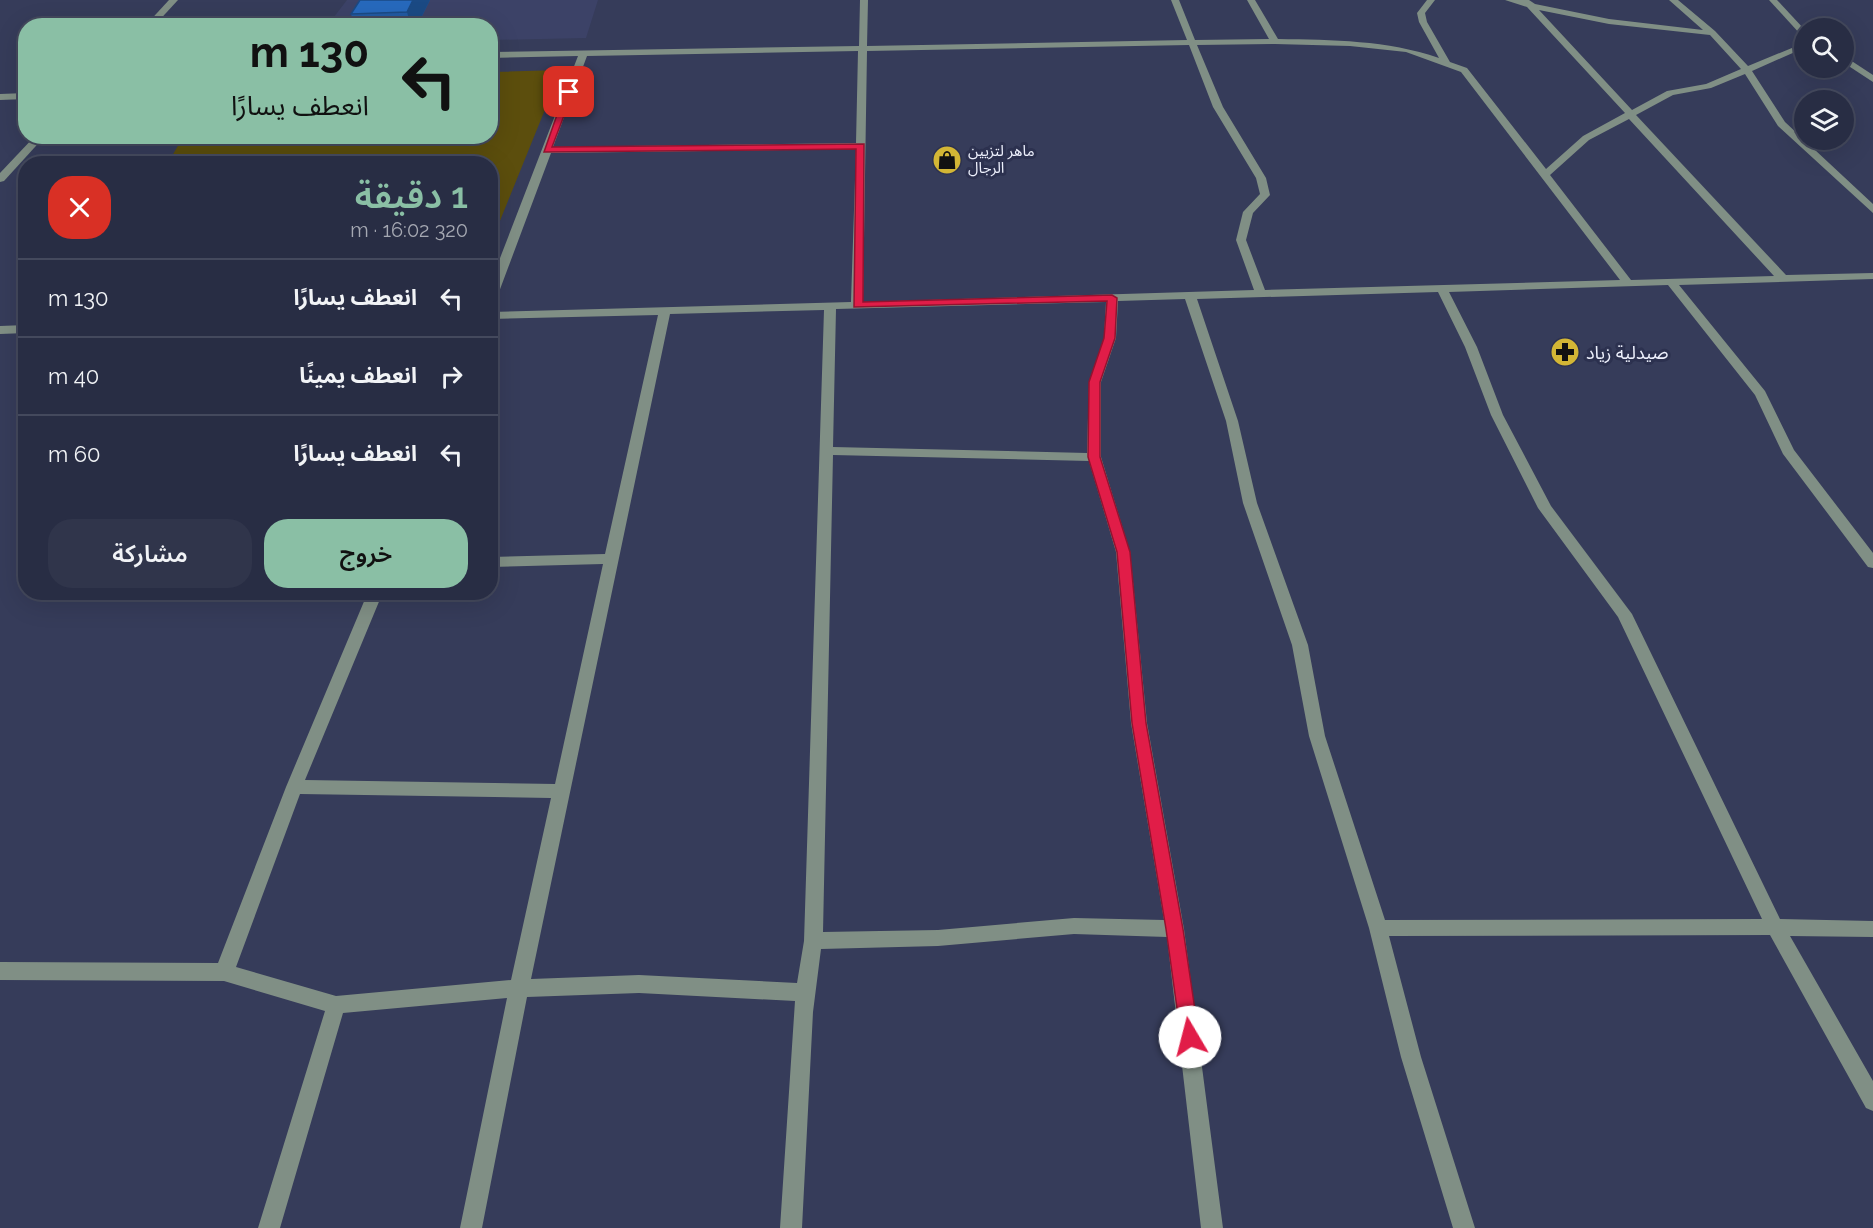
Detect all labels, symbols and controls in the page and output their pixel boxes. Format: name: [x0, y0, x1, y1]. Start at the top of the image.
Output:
map controls: [1794, 18, 1854, 150]
button: search: [1794, 18, 1854, 78]
text: 130 m: [250, 28, 369, 77]
icon: left: [390, 42, 468, 120]
pin: [543, 66, 594, 117]
icon: arrive: [552, 75, 585, 108]
text: انعطف يسارًا: [231, 90, 369, 121]
button: layers: [1794, 90, 1854, 150]
place label: ماهر لتزيين الرجال: [968, 142, 1035, 177]
shop icon: ماهر لتزيين الرجال: [931, 144, 963, 176]
text: 1 دقيقة: [355, 174, 468, 216]
button: close: [48, 176, 111, 239]
text: 320 m · 16:02: [350, 218, 468, 242]
icon: left: [435, 282, 468, 315]
text: انعطف يسارًا: [294, 284, 417, 310]
text: 130 m: [48, 285, 108, 311]
pharmacy icon: صيدلية زياد: [1549, 336, 1581, 368]
place label: صيدلية زياد: [1586, 342, 1669, 364]
icon: right: [435, 360, 468, 393]
text: انعطف يمينًا: [299, 362, 417, 388]
text: 40 m: [48, 363, 99, 389]
icon: left: [435, 438, 468, 471]
text: انعطف يسارًا: [294, 440, 417, 466]
text: 60 m: [48, 441, 101, 467]
button: مشاركة: [48, 519, 252, 588]
button: خروج: [264, 519, 468, 588]
position arrow: [1158, 1005, 1222, 1069]

